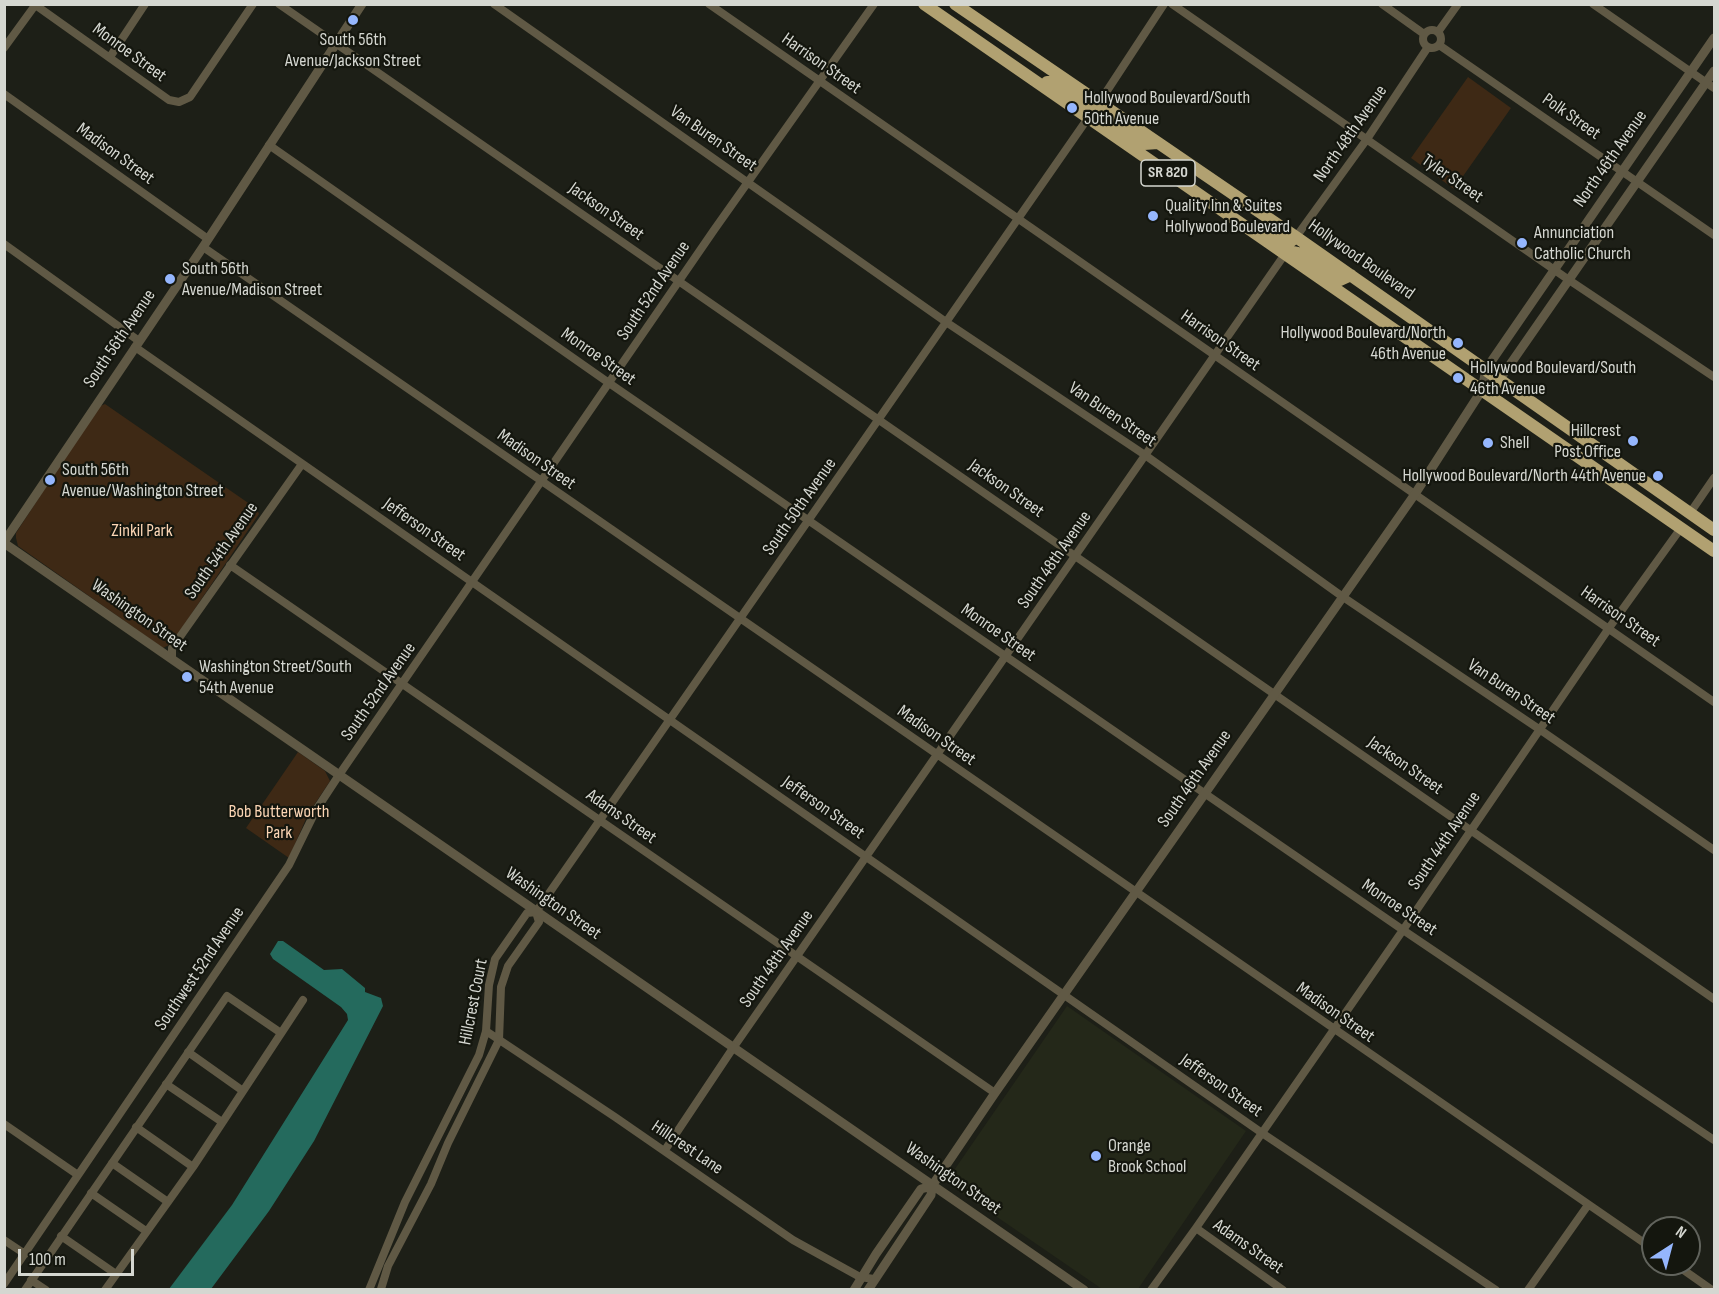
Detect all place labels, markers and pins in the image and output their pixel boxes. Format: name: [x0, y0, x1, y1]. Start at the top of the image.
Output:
marker: South 56th Avenue/Jackson Street: [346, 13, 360, 27]
place label: South 56th Avenue/Jackson Street: [285, 29, 421, 72]
place label: Hollywood Boulevard/South 50th Avenue: [1084, 87, 1250, 130]
marker: Hollywood Boulevard/South 50th Avenue: [1065, 101, 1079, 115]
place label: Quality Inn & Suites Hollywood Boulevard: [1165, 195, 1290, 238]
marker: Quality Inn & Suites Hollywood Boulevard: [1146, 209, 1160, 223]
place label: Annunciation Catholic Church: [1534, 222, 1631, 264]
marker: Annunciation Catholic Church: [1515, 236, 1529, 250]
place label: South 56th Avenue/Madison Street: [182, 258, 322, 300]
marker: South 56th Avenue/Madison Street: [163, 272, 177, 286]
place label: Hollywood Boulevard/North 46th Avenue: [1280, 322, 1446, 364]
marker: Hollywood Boulevard/North 46th Avenue: [1451, 336, 1465, 350]
place label: Hollywood Boulevard/South 46th Avenue: [1470, 357, 1636, 400]
marker: Hollywood Boulevard/South 46th Avenue: [1451, 371, 1465, 385]
place label: Hillcrest Post Office: [1554, 420, 1621, 462]
place label: Shell: [1500, 432, 1529, 454]
marker: Hillcrest Post Office: [1626, 434, 1640, 448]
marker: Shell: [1481, 436, 1495, 450]
place label: South 56th Avenue/Washington Street: [62, 459, 223, 502]
place label: Hollywood Boulevard/North 44th Avenue: [1402, 465, 1646, 487]
marker: Hollywood Boulevard/North 44th Avenue: [1651, 469, 1665, 483]
marker: South 56th Avenue/Washington Street: [43, 473, 57, 487]
place label: Washington Street/South 54th Avenue: [199, 656, 352, 698]
marker: Washington Street/South 54th Avenue: [180, 670, 194, 684]
place label: Orange Brook School: [1108, 1135, 1186, 1178]
marker: Orange Brook School: [1089, 1149, 1103, 1163]

